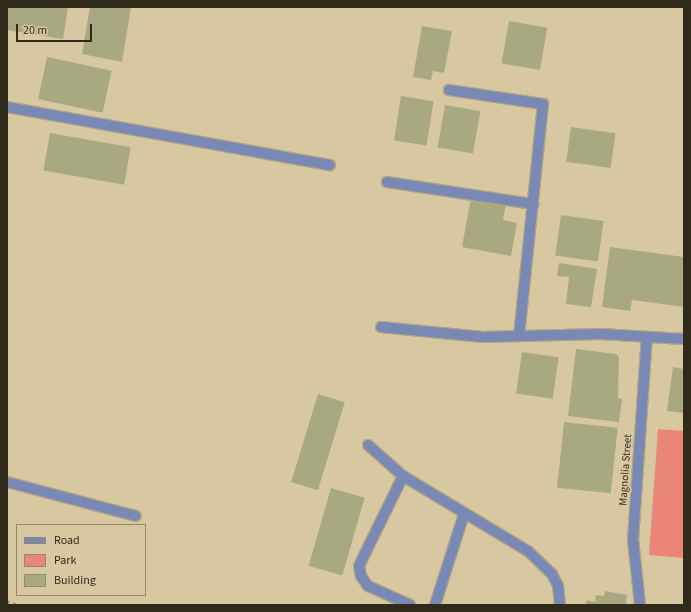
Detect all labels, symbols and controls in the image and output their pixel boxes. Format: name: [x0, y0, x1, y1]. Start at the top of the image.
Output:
scale bar: [18, 16, 94, 42]
text: 20 m: [23, 22, 47, 39]
street label: Magnolia Street: [617, 434, 635, 506]
legend: [16, 524, 146, 596]
text: Road: [54, 532, 80, 549]
text: Park: [54, 552, 76, 569]
text: Building: [54, 572, 96, 589]

